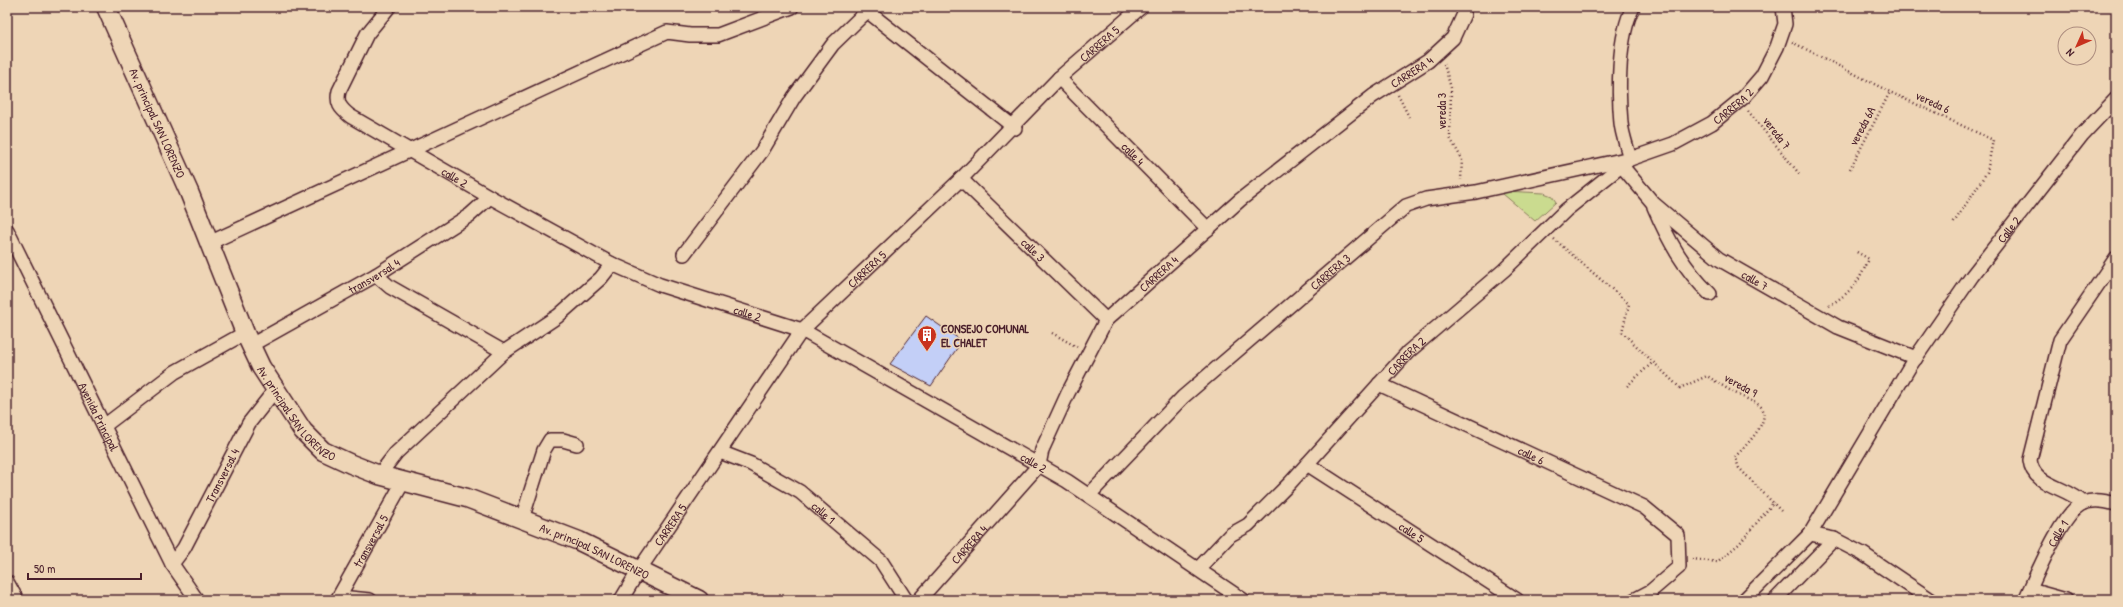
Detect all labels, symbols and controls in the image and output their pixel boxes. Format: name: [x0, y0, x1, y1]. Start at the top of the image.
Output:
street label: CARRERA 5: [1075, 21, 1123, 65]
north arrow: [2057, 26, 2097, 66]
text: N: [2063, 46, 2077, 60]
street label: CARRERA 4: [1387, 52, 1437, 91]
street label: Av. principal SAN LORENZO: [126, 65, 190, 181]
street label: CARRERA 2: [1709, 84, 1757, 128]
street label: vereda 6: [1913, 87, 1953, 117]
street label: vereda 3: [1433, 93, 1450, 129]
street label: vereda 6A: [1845, 103, 1879, 148]
street label: vereda 7: [1759, 113, 1795, 153]
street label: calle 4: [1118, 138, 1149, 169]
street label: calle 2: [439, 162, 471, 191]
street label: Calle 2: [1993, 212, 2024, 246]
street label: calle 3: [1018, 234, 1049, 265]
street label: CARRERA 5: [843, 246, 890, 291]
street label: CARRERA 3: [1306, 249, 1354, 293]
street label: CARRERA 4: [1135, 251, 1182, 295]
street label: transversal 4: [345, 253, 403, 298]
street label: calle 7: [1739, 265, 1772, 294]
street label: calle 2: [732, 300, 764, 325]
place label: CONSEJO COMUNAL EL CHALET: [941, 320, 1030, 351]
building icon: CONSEJO COMUNAL EL CHALET: [916, 324, 938, 352]
street label: CARRERA 2: [1383, 332, 1429, 379]
street label: Av. principal SAN LORENZO: [254, 362, 339, 465]
street label: vereda 9: [1721, 369, 1761, 401]
street label: Avenida Principal: [75, 379, 124, 454]
street label: calle 6: [1516, 441, 1547, 468]
street label: Transversal 4: [201, 445, 243, 505]
street label: calle 2: [1018, 448, 1050, 477]
street label: calle 1: [808, 497, 839, 527]
street label: CARRERA 5: [649, 500, 690, 549]
street label: transversal 5: [349, 511, 392, 570]
street label: Calle 1: [2043, 516, 2072, 550]
street label: calle 5: [1396, 517, 1428, 546]
street label: Av. principal SAN LORENZO: [538, 518, 653, 583]
street label: CARRERA 4: [947, 520, 991, 567]
scale bar: [28, 555, 141, 581]
text: 50 m: [34, 560, 55, 577]

